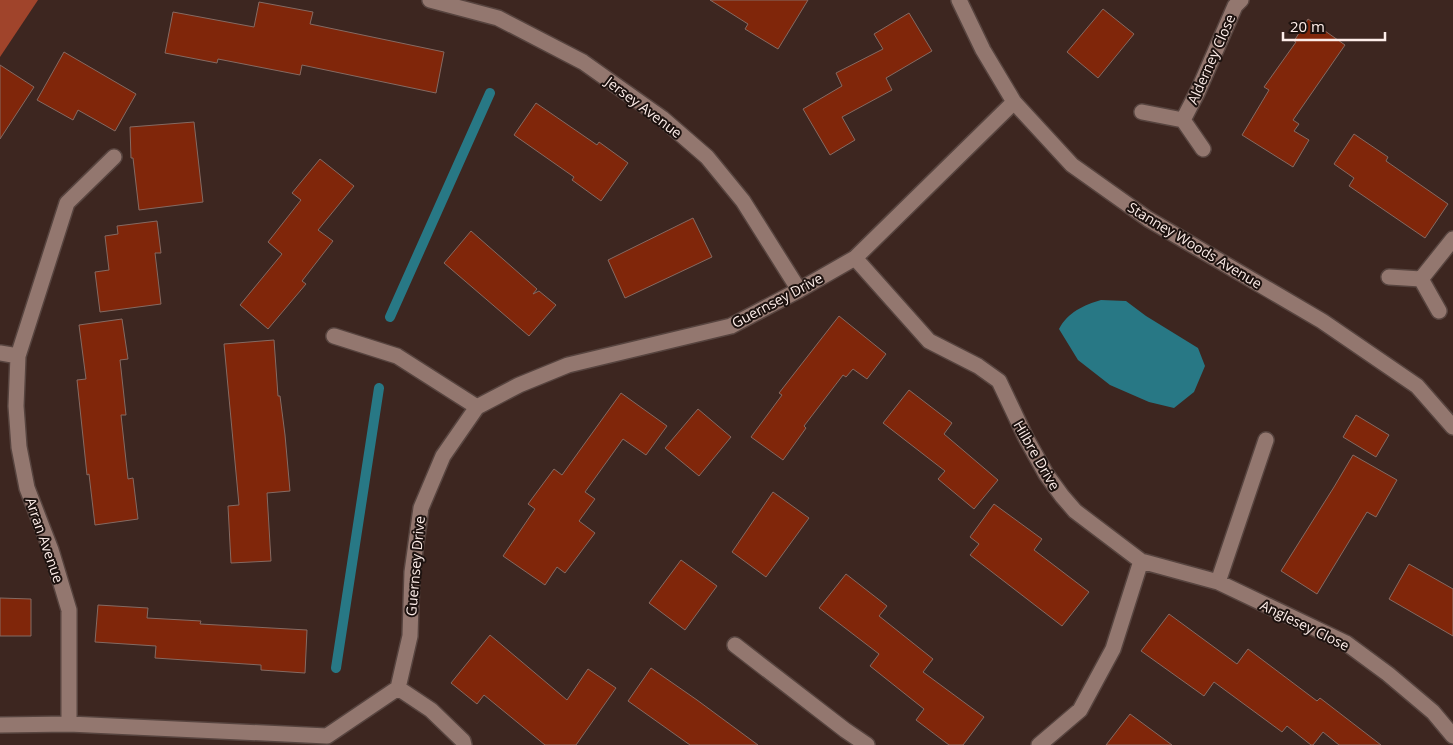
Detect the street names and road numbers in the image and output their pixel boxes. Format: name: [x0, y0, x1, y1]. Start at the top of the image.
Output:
street label: Alderney Close: [1183, 11, 1239, 107]
street label: Jersey Avenue: [600, 71, 686, 142]
street label: Stanney Woods Avenue: [1124, 197, 1266, 293]
street label: Guernsey Drive: [728, 268, 826, 332]
street label: Hilbre Drive: [1009, 417, 1065, 493]
street label: Arran Avenue: [22, 495, 69, 585]
street label: Guernsey Drive: [401, 515, 429, 617]
street label: Anglesey Close: [1257, 595, 1353, 655]

